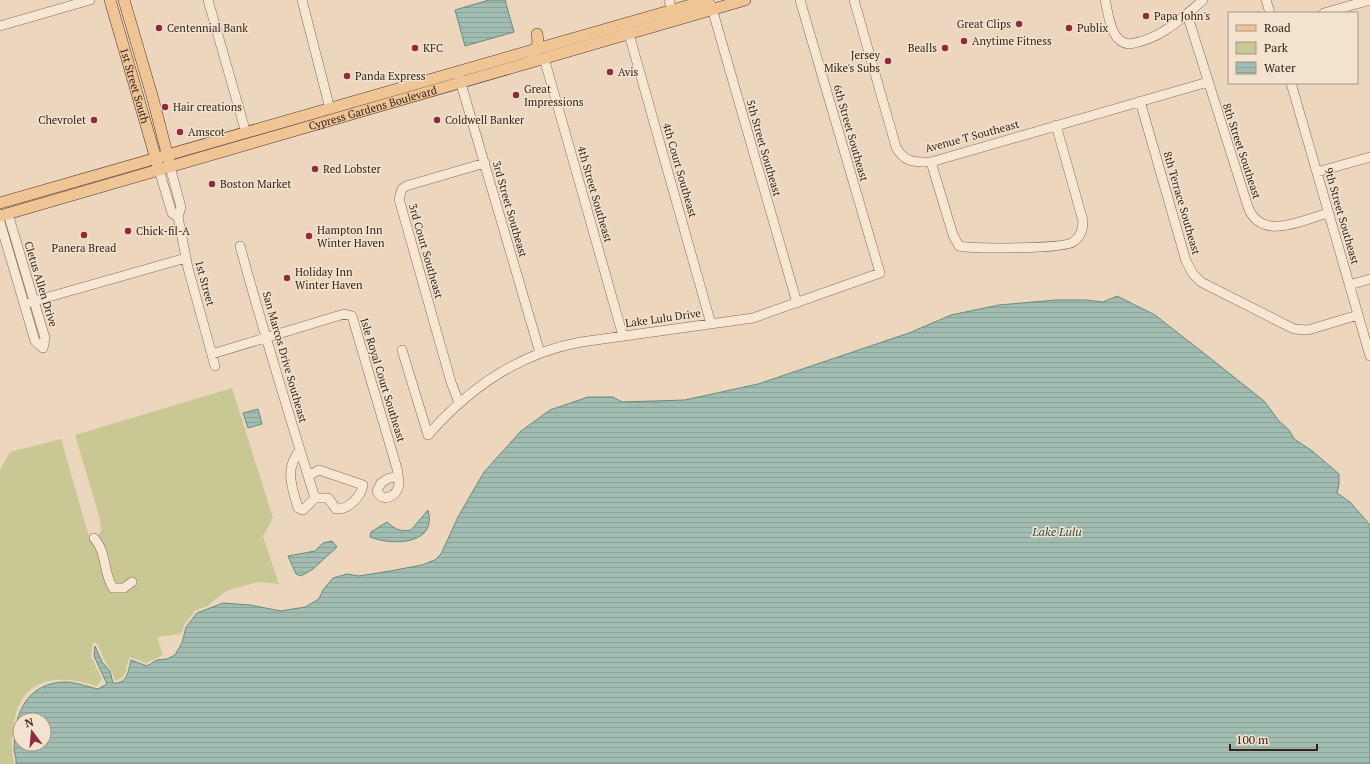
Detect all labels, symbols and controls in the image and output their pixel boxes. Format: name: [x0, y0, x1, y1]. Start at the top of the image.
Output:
place label: Papa John's: [1154, 9, 1211, 23]
marker: Papa John's: [1141, 11, 1151, 21]
legend: [1228, 12, 1358, 84]
place label: Great Clips: [957, 17, 1011, 31]
marker: Great Clips: [1014, 19, 1024, 29]
text: Road: [1264, 20, 1291, 35]
place label: Centennial Bank: [167, 21, 248, 35]
place label: Publix: [1077, 21, 1108, 35]
marker: Centennial Bank: [154, 23, 164, 33]
marker: Publix: [1064, 23, 1074, 33]
place label: Anytime Fitness: [972, 34, 1052, 48]
marker: Anytime Fitness: [959, 36, 969, 46]
text: Park: [1264, 40, 1289, 55]
place label: KFC: [423, 41, 443, 55]
place label: Bealls: [908, 41, 937, 55]
marker: KFC: [410, 43, 420, 53]
marker: Bealls: [940, 43, 950, 53]
street label: 1st Street South: [117, 46, 152, 126]
place label: Jersey Mike's Subs: [824, 48, 880, 75]
marker: Jersey Mike's Subs: [883, 56, 893, 66]
text: Water: [1264, 60, 1296, 75]
place label: Avis: [618, 65, 639, 79]
marker: Avis: [605, 67, 615, 77]
place label: Panda Express: [355, 69, 426, 83]
marker: Panda Express: [342, 71, 352, 81]
place label: Great Impressions: [524, 82, 584, 109]
street label: Cypress Gardens Boulevard: [307, 83, 438, 133]
street label: 6th Street Southeast: [831, 83, 871, 183]
marker: Great Impressions: [511, 90, 521, 100]
street label: 5th Street Southeast: [744, 98, 784, 198]
place label: Hair creations: [173, 100, 242, 114]
street label: 8th Street Southeast: [1220, 101, 1264, 201]
marker: Hair creations: [160, 102, 170, 112]
place label: Chevrolet: [38, 113, 86, 127]
place label: Coldwell Banker: [445, 113, 525, 127]
marker: Chevrolet: [89, 115, 99, 125]
marker: Coldwell Banker: [432, 115, 442, 125]
street label: Avenue T Southeast: [923, 117, 1021, 155]
street label: 4th Court Southeast: [660, 121, 700, 219]
place label: Amscot: [188, 125, 225, 139]
marker: Amscot: [175, 127, 185, 137]
street label: 4th Street Southeast: [575, 144, 615, 244]
street label: 8th Terrace Southeast: [1161, 150, 1203, 256]
street label: 3rd Street Southeast: [490, 159, 530, 259]
place label: Red Lobster: [323, 162, 382, 176]
marker: Red Lobster: [310, 164, 320, 174]
street label: 9th Street Southeast: [1322, 166, 1362, 266]
place label: Boston Market: [220, 177, 291, 191]
marker: Boston Market: [207, 179, 217, 189]
street label: 3rd Court Southeast: [406, 202, 446, 300]
place label: Hampton Inn Winter Haven: [317, 223, 385, 250]
place label: Chick-fil-A: [136, 224, 190, 238]
marker: Chick-fil-A: [123, 226, 133, 236]
marker: Panera Bread: [79, 230, 89, 240]
marker: Hampton Inn Winter Haven: [304, 231, 314, 241]
street label: Cletus Allen Drive: [21, 240, 61, 329]
place label: Panera Bread: [52, 241, 116, 255]
street label: 1st Street: [192, 259, 218, 307]
place label: Holiday Inn Winter Haven: [295, 265, 363, 292]
marker: Holiday Inn Winter Haven: [282, 273, 292, 283]
street label: San Marcos Drive Southeast: [260, 290, 310, 424]
street label: Lake Lulu Drive: [624, 306, 702, 330]
street label: Isle Royal Court Southeast: [357, 316, 409, 444]
water label: Lake Lulu: [1031, 524, 1082, 539]
north arrow: [12, 712, 52, 752]
text: N: [23, 714, 36, 730]
scale bar: [1230, 726, 1317, 752]
text: 100 m: [1236, 732, 1269, 747]

